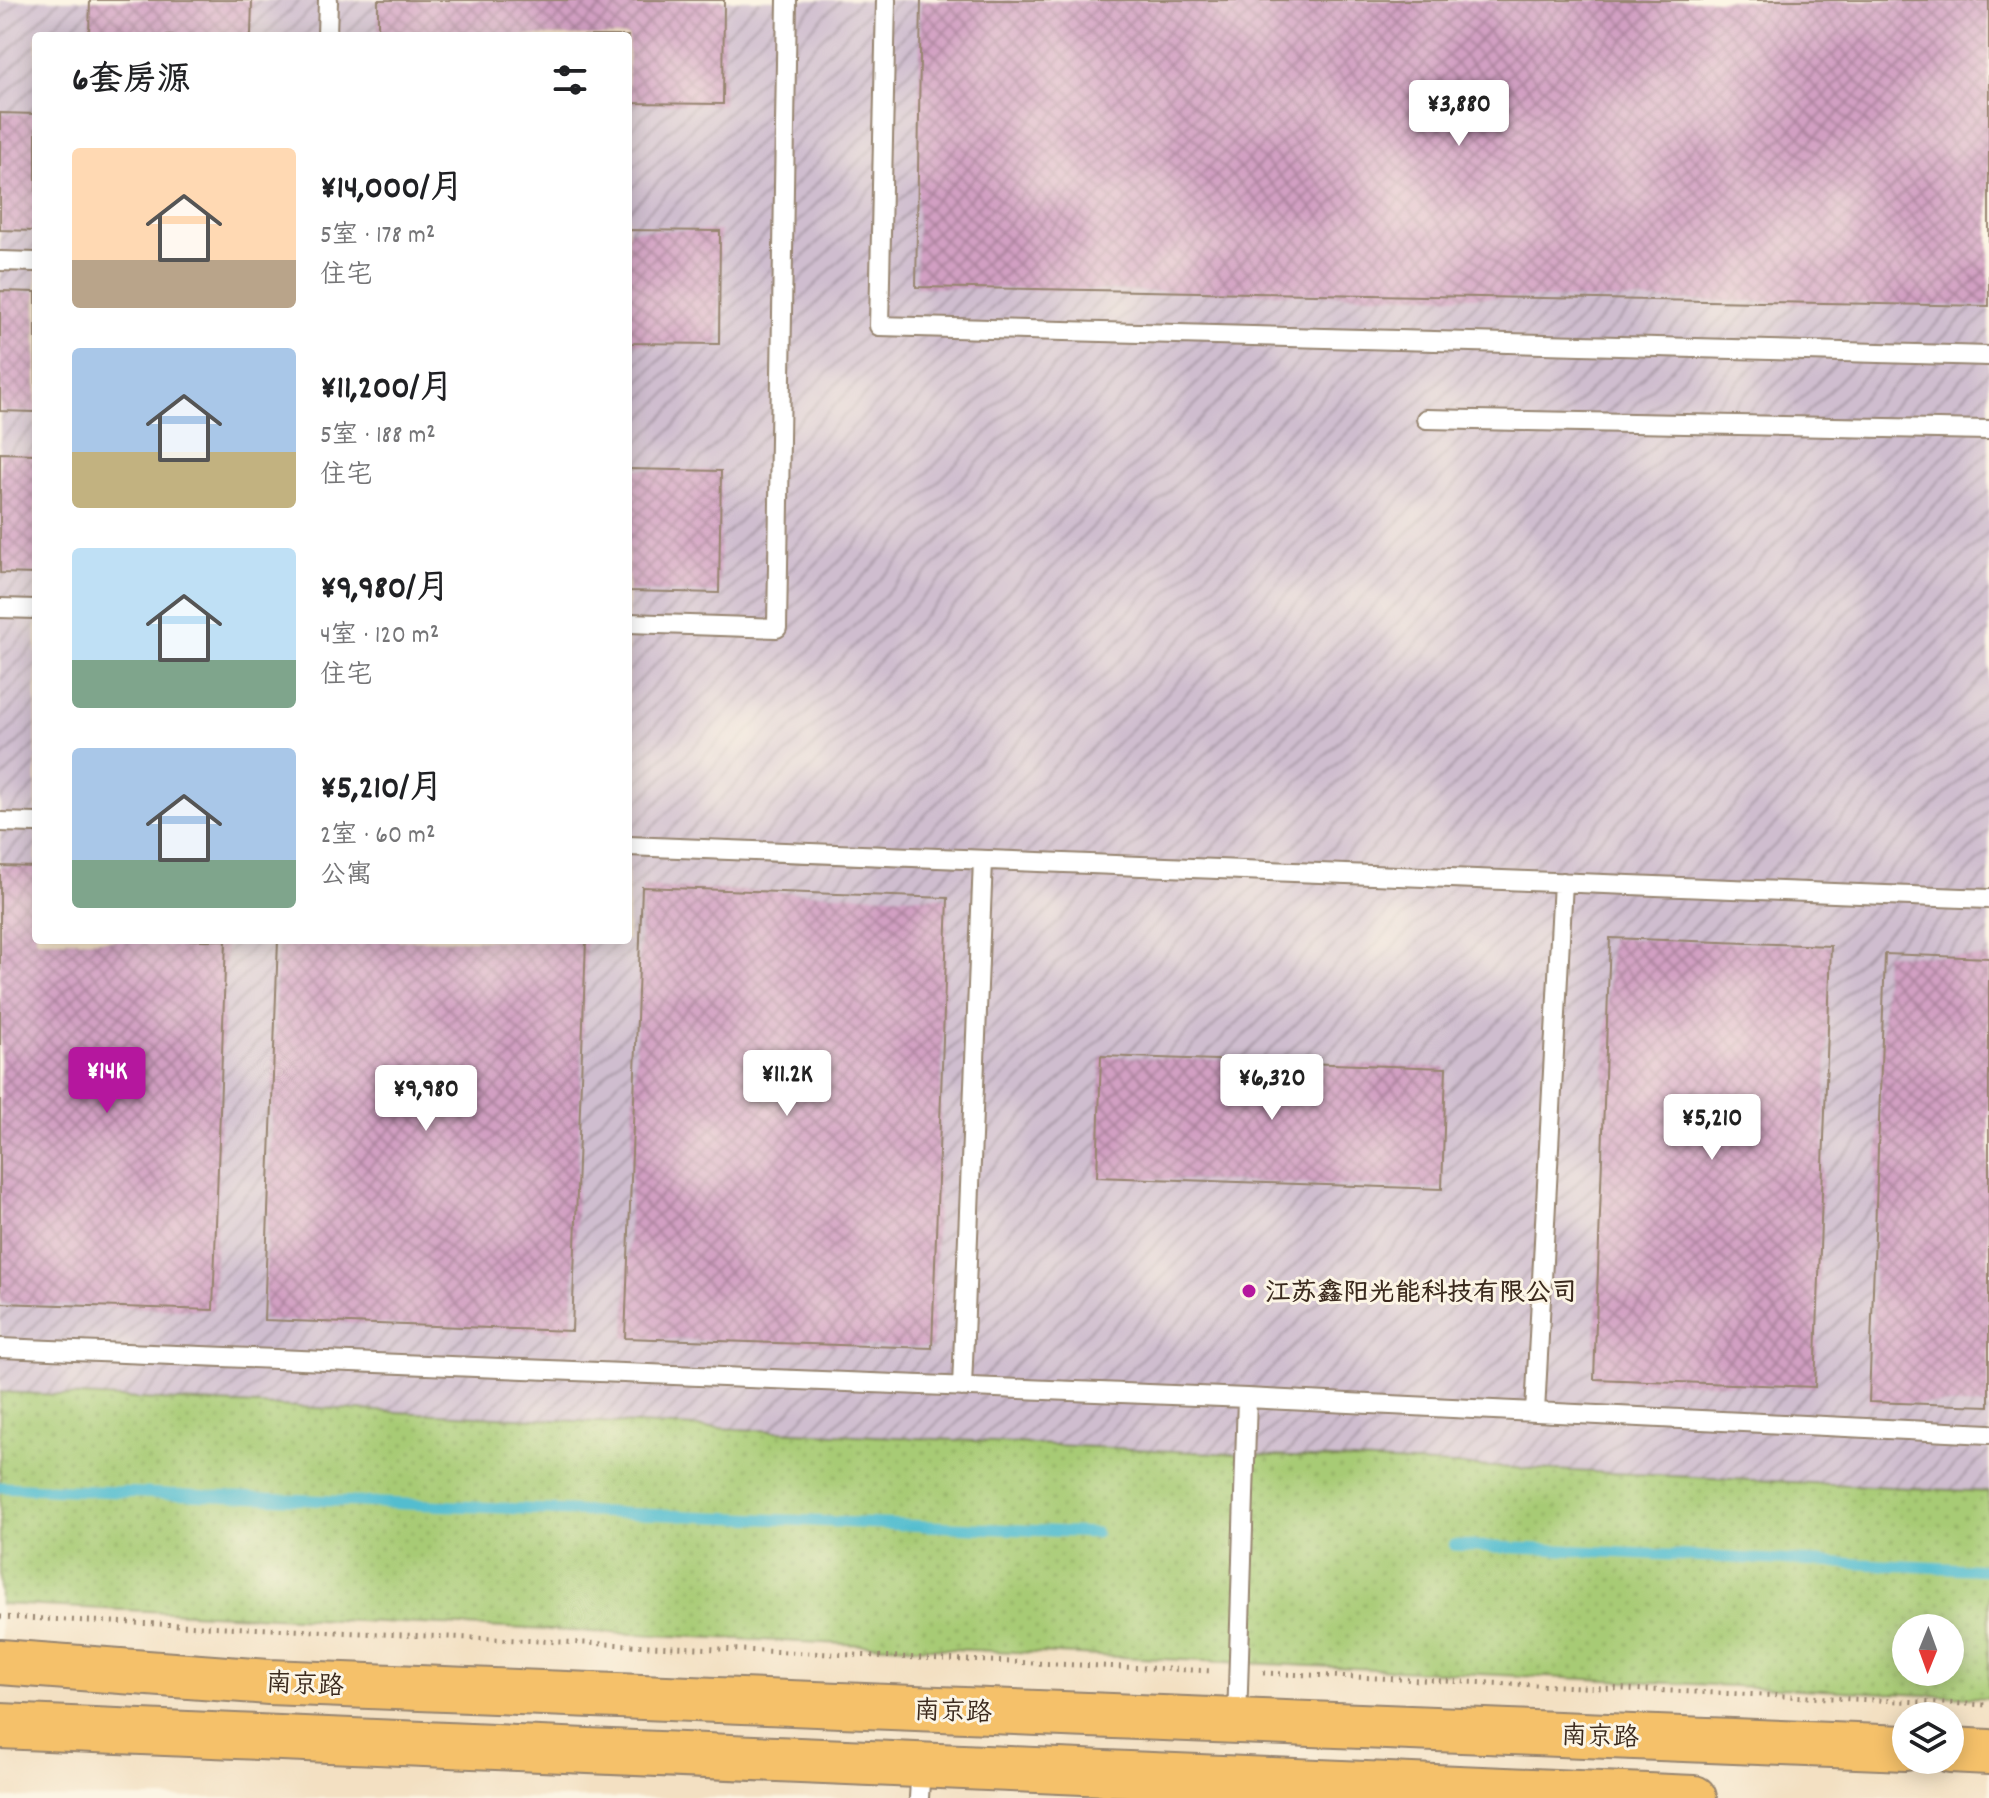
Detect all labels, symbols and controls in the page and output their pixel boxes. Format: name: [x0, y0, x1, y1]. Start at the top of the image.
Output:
text: 6套房源: [72, 58, 191, 107]
icon: filters: [548, 58, 592, 102]
pin: ¥3,880: [1394, 80, 1524, 148]
text: ¥3,880: [1427, 87, 1491, 124]
text: ¥14,000/月: [320, 166, 464, 215]
icon: home: [136, 180, 232, 276]
text: 5室 · 178 m²: [320, 218, 435, 255]
text: 住宅: [320, 258, 372, 295]
text: ¥11,200/月: [320, 366, 453, 415]
icon: home: [136, 380, 232, 476]
text: 5室 · 188 m²: [320, 418, 436, 455]
text: 住宅: [320, 458, 372, 495]
text: ¥9,980/月: [320, 566, 450, 615]
icon: home: [136, 580, 232, 676]
text: 4室 · 120 m²: [320, 618, 439, 655]
text: 住宅: [320, 658, 372, 695]
text: ¥5,210/月: [320, 766, 443, 815]
icon: home: [136, 780, 232, 876]
text: 2室 · 60 m²: [320, 818, 435, 855]
text: 公寓: [320, 858, 372, 895]
pin: ¥14K: [60, 1047, 154, 1115]
pin: ¥11.2K: [722, 1050, 852, 1118]
text: ¥14K: [86, 1054, 128, 1091]
pin: ¥6,320: [1207, 1054, 1337, 1122]
text: ¥11.2K: [761, 1057, 813, 1094]
text: ¥6,320: [1238, 1061, 1306, 1098]
pin: ¥9,980: [361, 1065, 491, 1133]
text: ¥9,980: [393, 1072, 459, 1109]
pin: ¥5,210: [1647, 1094, 1777, 1162]
text: ¥5,210: [1682, 1101, 1742, 1138]
place label: 江苏鑫阳光能科技有限公司: [1265, 1276, 1577, 1313]
marker: 江苏鑫阳光能科技有限公司: [1240, 1282, 1258, 1300]
north arrow: [1892, 1614, 1964, 1686]
map controls: [1892, 1614, 1964, 1774]
street label: 南京路: [265, 1666, 345, 1707]
street label: 南京路: [913, 1694, 993, 1733]
button: layers: [1892, 1702, 1964, 1774]
street label: 南京路: [1560, 1719, 1640, 1758]

